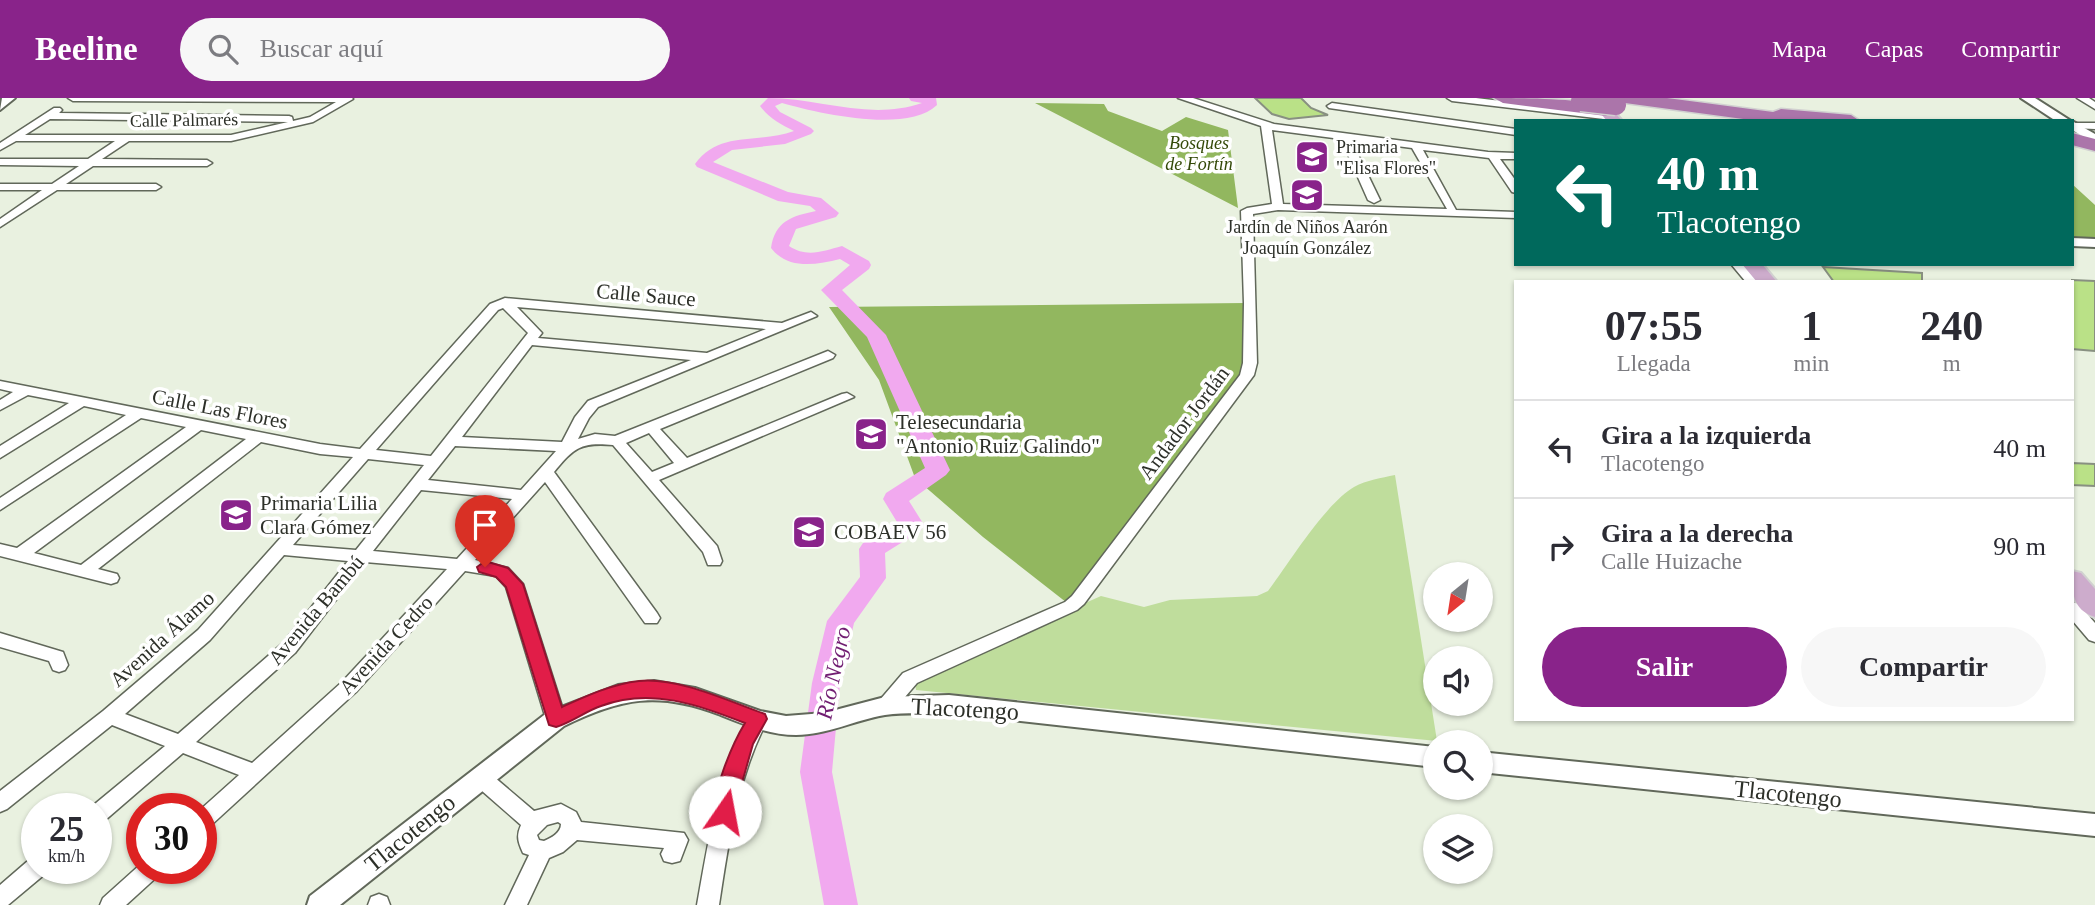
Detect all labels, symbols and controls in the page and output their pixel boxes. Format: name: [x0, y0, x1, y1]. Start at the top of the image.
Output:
search box: [180, 18, 670, 81]
icon: search: [204, 30, 242, 68]
text: Beeline: [35, 31, 138, 67]
text: Buscar aquí: [260, 34, 383, 63]
text: Mapa: [1772, 36, 1827, 62]
text: Capas: [1865, 36, 1923, 62]
text: Compartir: [1961, 36, 2060, 62]
street label: Calle Palmarés: [130, 109, 238, 131]
park label: Bosques de Fortín: [1165, 133, 1233, 174]
place label: Primaria "Elisa Flores": [1336, 137, 1436, 178]
school or university icon: Primaria "Elisa Flores": [1293, 138, 1331, 176]
text: 40 m: [1657, 146, 1759, 201]
icon: left: [1542, 147, 1633, 238]
school or university icon: Jardín de Niños Aarón Joaquín González: [1288, 176, 1326, 214]
text: Tlacotengo: [1657, 204, 1801, 240]
place label: Jardín de Niños Aarón Joaquín González: [1226, 217, 1388, 258]
street label: Calle Sauce: [595, 279, 697, 311]
text: 07:55: [1605, 303, 1703, 349]
text: 1: [1801, 303, 1822, 349]
text: 240: [1920, 303, 1983, 349]
text: Llegada: [1617, 351, 1691, 376]
text: min: [1794, 351, 1829, 376]
text: m: [1943, 351, 1961, 376]
street label: Andador Jordán: [1134, 362, 1234, 484]
street label: Calle Las Flores: [150, 384, 290, 434]
place label: Telesecundaria "Antonio Ruiz Galindo": [896, 410, 1100, 458]
school or university icon: Telesecundaria "Antonio Ruiz Galindo": [852, 415, 890, 453]
text: Gira a la izquierda: [1601, 421, 1811, 450]
icon: left: [1542, 430, 1580, 468]
text: 40 m: [1993, 434, 2046, 463]
text: Tlacotengo: [1601, 451, 1704, 476]
place label: Primaria Lilia Clara Gómez: [260, 491, 378, 539]
pin: [455, 495, 515, 567]
school or university icon: Primaria Lilia Clara Gómez: [217, 496, 255, 534]
icon: arrive: [466, 506, 504, 544]
school or university icon: COBAEV 56: [790, 513, 828, 551]
text: Gira a la derecha: [1601, 519, 1793, 548]
place label: COBAEV 56: [834, 520, 946, 544]
icon: right: [1542, 528, 1580, 566]
text: 90 m: [1993, 532, 2046, 561]
text: Calle Huizache: [1601, 549, 1742, 574]
street label: Avenida Bambú: [263, 550, 369, 670]
north arrow: [1423, 562, 1493, 632]
map controls: [1423, 562, 1493, 884]
street label: Avenida Álamo: [105, 586, 219, 692]
street label: Avenida Cedro: [334, 591, 438, 699]
water label: Río Negro: [811, 624, 856, 723]
button: Salir: [1542, 627, 1787, 707]
button: Compartir: [1801, 627, 2046, 707]
button: sound: [1423, 646, 1493, 716]
street label: Tlacotengo: [910, 693, 1020, 725]
button: search: [1423, 730, 1493, 800]
position arrow: [688, 775, 762, 849]
street label: Tlacotengo: [1733, 775, 1843, 813]
street label: Tlacotengo: [360, 789, 460, 877]
speed limit sign: 30: [126, 793, 217, 884]
text: 25: [49, 810, 84, 849]
button: layers: [1423, 814, 1493, 884]
text: km/h: [48, 846, 85, 866]

